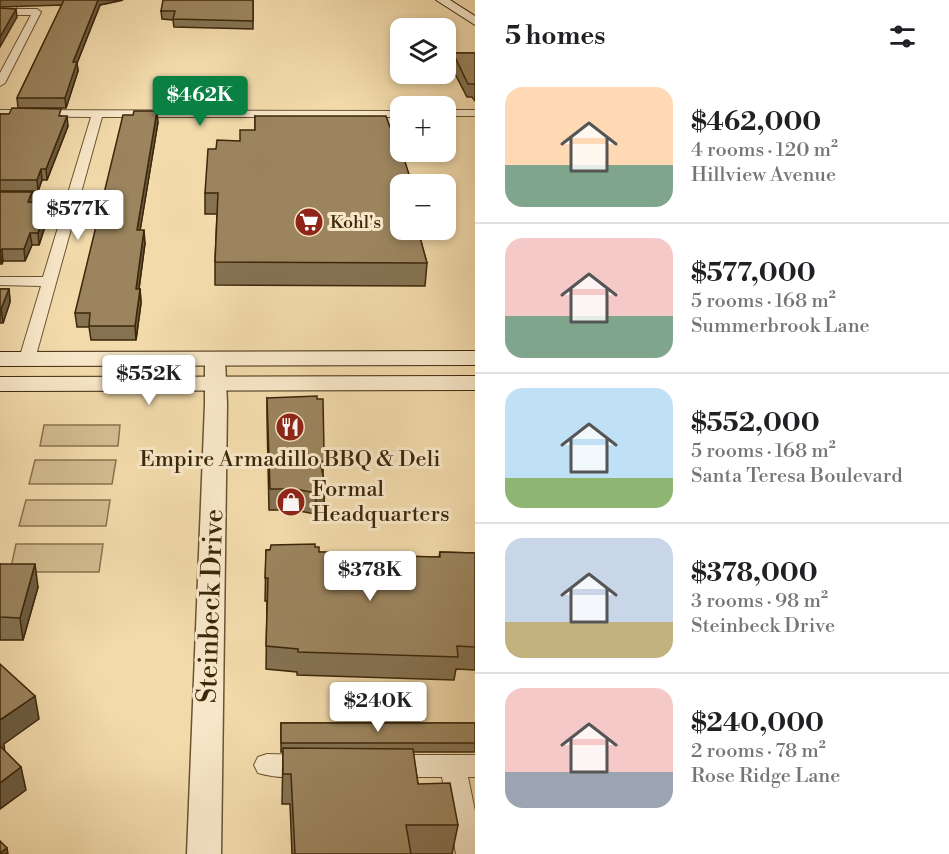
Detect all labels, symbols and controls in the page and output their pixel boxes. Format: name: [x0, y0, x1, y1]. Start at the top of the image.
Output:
map controls: [390, 18, 456, 240]
button: layers: [390, 18, 456, 84]
text: 5 homes: [505, 20, 605, 52]
icon: filters: [886, 20, 919, 53]
pin: $462K: [158, 76, 242, 127]
text: $462K: [167, 83, 233, 108]
button: +: [390, 96, 456, 162]
text: $462,000: [691, 106, 821, 138]
icon: home: [553, 111, 625, 183]
text: 4 rooms · 120 m²: [691, 138, 838, 163]
text: Hillview Avenue: [691, 163, 836, 188]
button: −: [390, 174, 456, 240]
pin: $577K: [36, 190, 120, 241]
text: $577K: [46, 197, 110, 222]
supermarket icon: Kohl's: [293, 206, 325, 238]
place label: Kohl's: [330, 211, 381, 234]
text: $577,000: [691, 257, 816, 289]
icon: home: [553, 262, 625, 334]
text: 5 rooms · 168 m²: [691, 289, 836, 314]
text: Summerbrook Lane: [691, 314, 870, 339]
pin: $552K: [107, 355, 191, 406]
text: $552K: [116, 362, 182, 387]
text: $552,000: [691, 407, 820, 439]
restaurant icon: Empire Armadillo BBQ & Deli: [274, 411, 306, 443]
icon: home: [553, 412, 625, 484]
text: 5 rooms · 168 m²: [691, 439, 836, 464]
place label: Empire Armadillo BBQ & Deli: [140, 446, 440, 473]
text: Santa Teresa Boulevard: [691, 464, 903, 489]
place label: Formal Headquarters: [312, 476, 450, 528]
shop icon: Formal Headquarters: [275, 486, 307, 518]
street label: Steinbeck Drive: [191, 508, 231, 704]
pin: $378K: [328, 551, 412, 602]
text: $378,000: [691, 557, 818, 589]
text: $378K: [338, 558, 402, 583]
icon: home: [553, 562, 625, 634]
text: 3 rooms · 98 m²: [691, 589, 828, 614]
text: Steinbeck Drive: [691, 614, 835, 639]
pin: $240K: [336, 682, 420, 733]
text: $240K: [344, 689, 412, 714]
text: $240,000: [691, 707, 824, 739]
icon: home: [553, 712, 625, 784]
text: 2 rooms · 78 m²: [691, 739, 826, 764]
text: Rose Ridge Lane: [691, 764, 840, 789]

